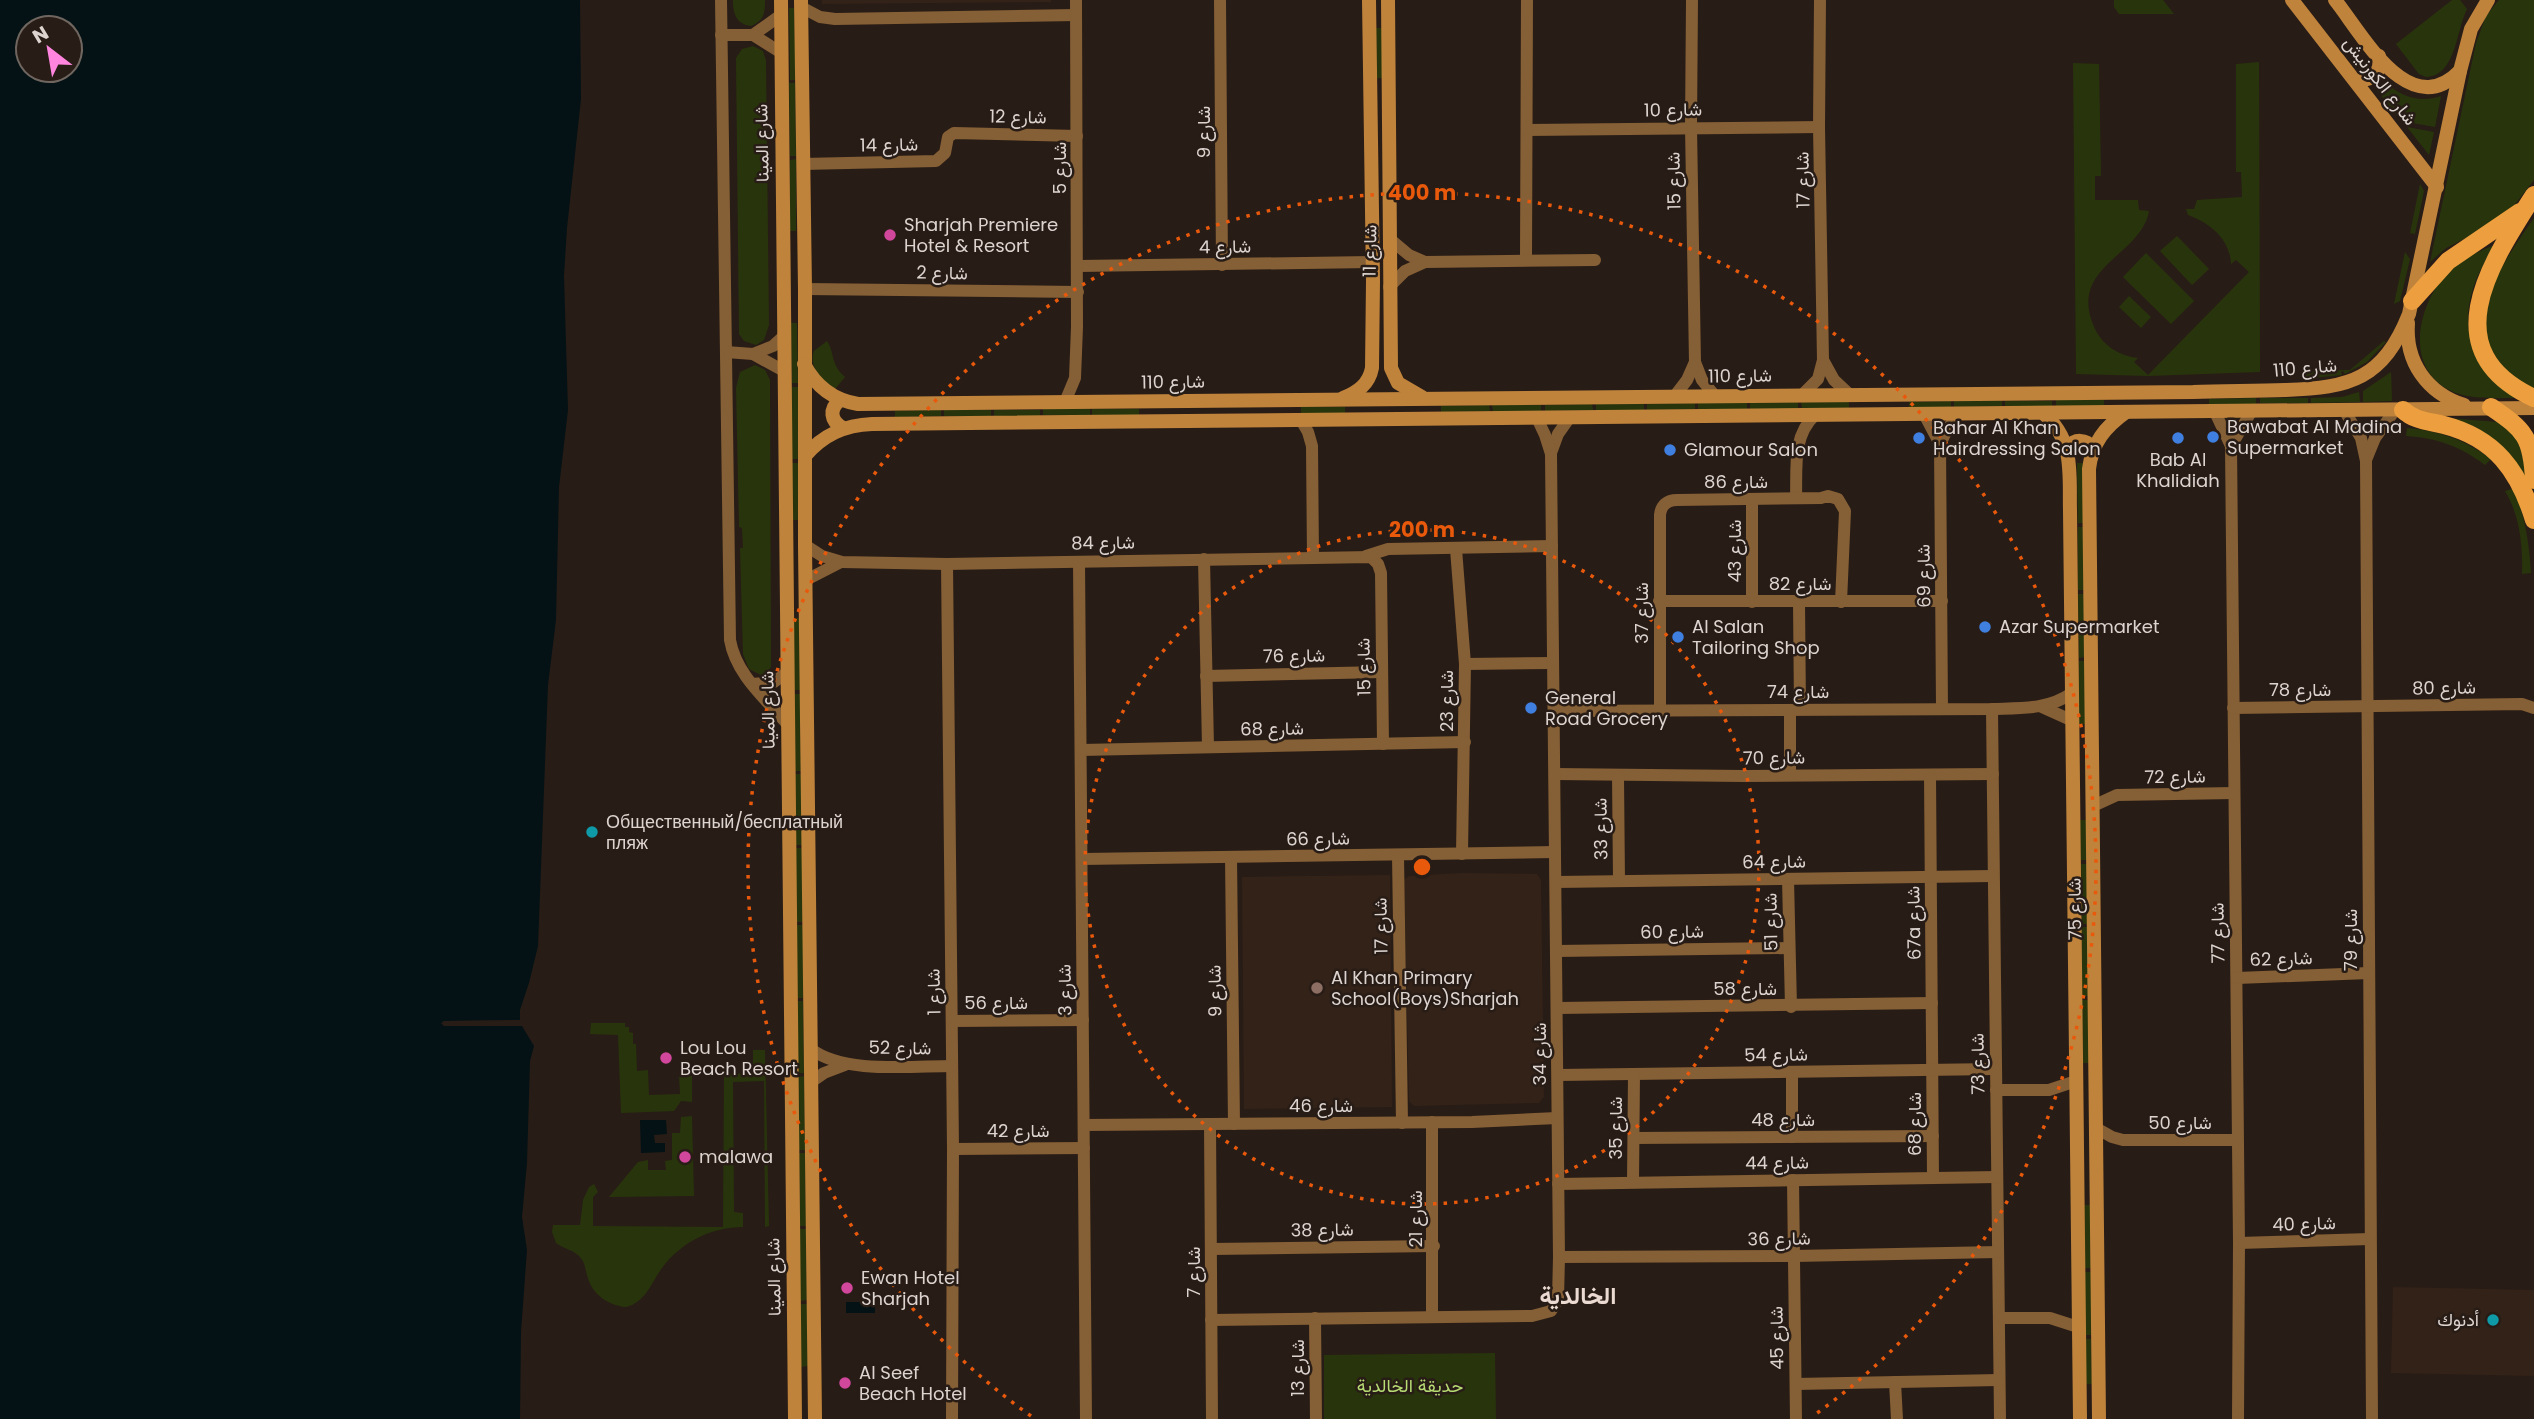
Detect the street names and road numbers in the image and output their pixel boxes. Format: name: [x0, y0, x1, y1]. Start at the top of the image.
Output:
street label: شارع الكورنيش: [2338, 31, 2423, 130]
street label: شارع 10: [1644, 96, 1702, 123]
street label: شارع المينا: [748, 104, 775, 182]
street label: شارع 12: [989, 104, 1047, 129]
street label: شارع 9: [1191, 106, 1216, 158]
street label: شارع 14: [860, 131, 918, 158]
street label: شارع 5: [1047, 142, 1072, 194]
street label: شارع 17: [1790, 151, 1815, 209]
street label: شارع 15: [1660, 152, 1687, 210]
street label: شارع 11: [1357, 225, 1382, 277]
street label: شارع 4: [1199, 234, 1251, 259]
street label: شارع 2: [916, 260, 968, 285]
street label: شارع 110: [2272, 352, 2338, 383]
street label: شارع 110: [1708, 362, 1772, 389]
street label: شارع 110: [1141, 368, 1205, 395]
street label: شارع 86: [1704, 469, 1768, 494]
street label: شارع 43: [1722, 520, 1747, 582]
street label: شارع 84: [1071, 529, 1135, 556]
street label: شارع 69: [1910, 544, 1937, 608]
street label: شارع 82: [1769, 571, 1831, 596]
street label: شارع 37: [1629, 582, 1654, 644]
street label: شارع 15: [1350, 638, 1377, 696]
street label: شارع 76: [1263, 642, 1325, 669]
street label: شارع 23: [1434, 670, 1459, 732]
street label: شارع المينا: [754, 671, 781, 749]
street label: شارع 80: [2412, 674, 2476, 701]
street label: شارع 78: [2269, 677, 2331, 702]
street label: شارع 74: [1767, 679, 1829, 704]
street label: شارع 68: [1240, 715, 1304, 742]
street label: شارع 70: [1743, 744, 1805, 771]
street label: شارع 72: [2144, 763, 2206, 790]
street label: شارع 33: [1587, 798, 1614, 860]
street label: شارع 66: [1286, 825, 1350, 852]
street label: شارع 64: [1742, 848, 1806, 875]
street label: شارع 75: [2061, 878, 2088, 940]
street label: 67a شارع: [1900, 886, 1927, 960]
street label: شارع 51: [1757, 893, 1784, 951]
street label: شارع 17: [1368, 897, 1393, 955]
street label: شارع 77: [2204, 902, 2231, 964]
street label: شارع 79: [2338, 909, 2363, 971]
street label: شارع 60: [1640, 918, 1704, 945]
street label: شارع 62: [2249, 945, 2313, 972]
street label: شارع 3: [1052, 964, 1077, 1016]
street label: شارع 9: [1202, 965, 1227, 1017]
street label: شارع 1: [921, 968, 946, 1016]
street label: شارع 58: [1713, 976, 1777, 1001]
street label: شارع 56: [964, 990, 1028, 1015]
street label: شارع 34: [1527, 1023, 1552, 1085]
street label: شارع 73: [1964, 1033, 1991, 1095]
street label: شارع 52: [868, 1034, 932, 1061]
street label: شارع 54: [1744, 1041, 1808, 1068]
street label: شارع 68: [1902, 1092, 1927, 1156]
street label: شارع 46: [1289, 1093, 1353, 1118]
street label: شارع 35: [1603, 1097, 1628, 1159]
street label: شارع 48: [1751, 1107, 1815, 1132]
street label: شارع 50: [2148, 1110, 2212, 1135]
street label: شارع 42: [987, 1118, 1049, 1143]
street label: شارع 44: [1745, 1149, 1809, 1176]
street label: شارع 21: [1403, 1190, 1428, 1248]
street label: شارع 40: [2272, 1210, 2336, 1237]
street label: شارع 38: [1290, 1216, 1354, 1243]
street label: شارع 36: [1747, 1225, 1811, 1252]
street label: شارع المينا: [760, 1238, 787, 1316]
street label: شارع 7: [1181, 1247, 1206, 1297]
street label: شارع 45: [1763, 1306, 1790, 1370]
street label: شارع 13: [1285, 1339, 1310, 1397]

